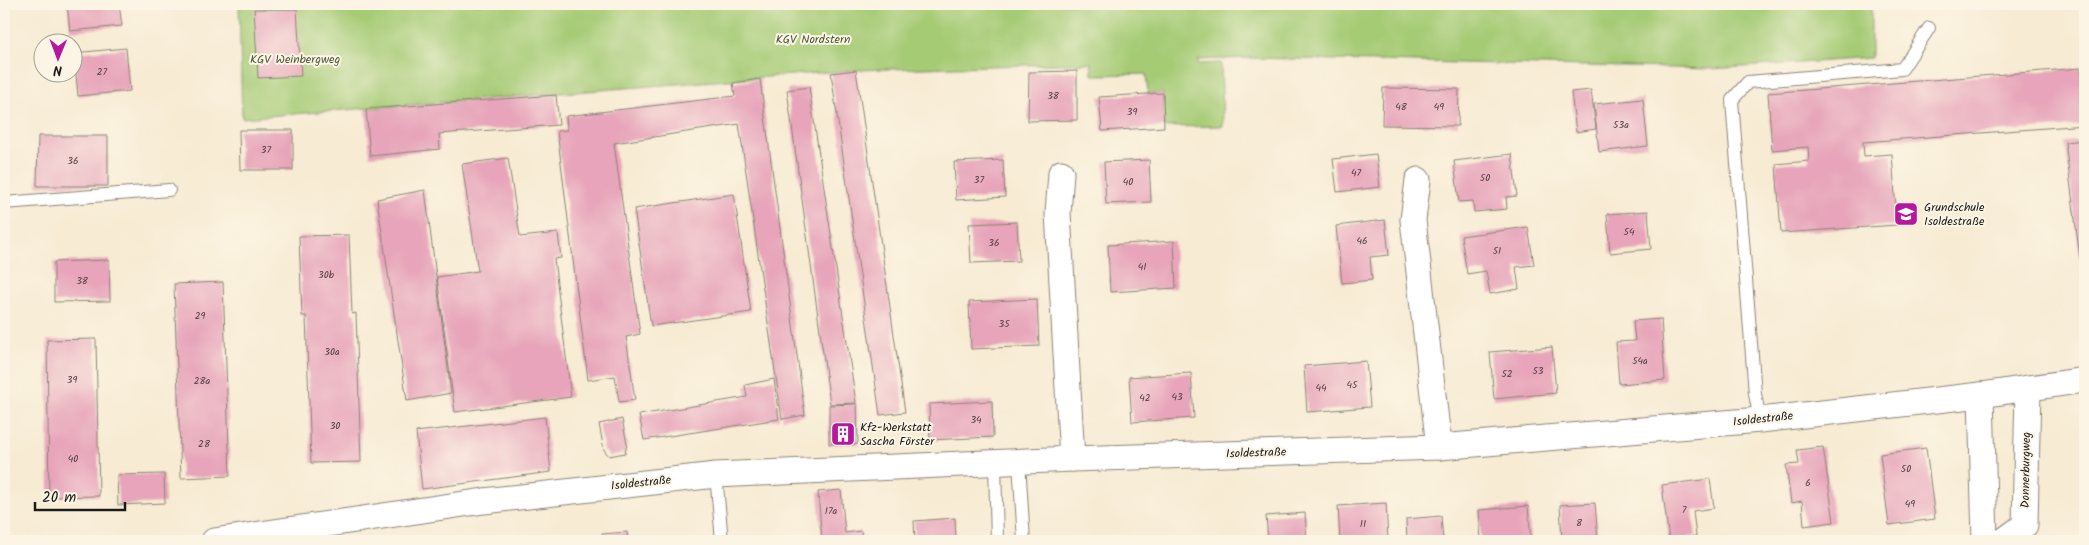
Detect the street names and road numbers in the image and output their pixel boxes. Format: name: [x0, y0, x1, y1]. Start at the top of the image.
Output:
street label: Isoldestraße: [1732, 406, 1795, 432]
street label: Donnerburgweg: [2016, 431, 2036, 508]
street label: Isoldestraße: [1225, 442, 1287, 464]
street label: Isoldestraße: [610, 470, 673, 496]

